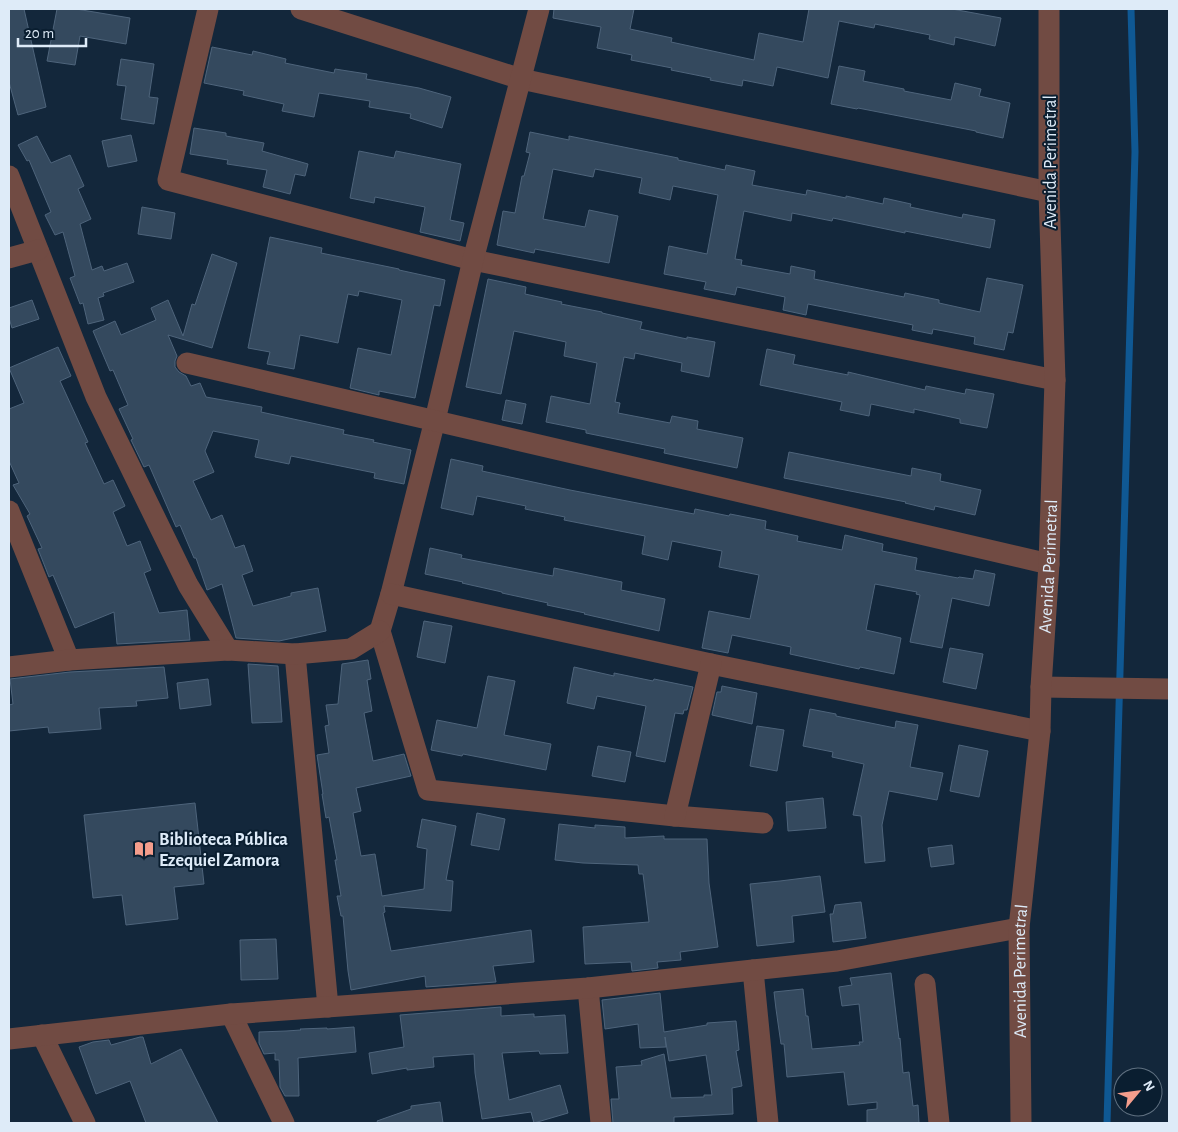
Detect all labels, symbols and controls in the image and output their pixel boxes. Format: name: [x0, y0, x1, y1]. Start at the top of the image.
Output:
scale bar: [18, 15, 85, 47]
text: 20 m: [25, 26, 54, 41]
street label: Avenida Perimetral: [1042, 95, 1060, 229]
street label: Avenida Perimetral: [1037, 499, 1061, 634]
place label: Biblioteca Pública Ezequiel Zamora: [159, 831, 288, 870]
library icon: Biblioteca Pública Ezequiel Zamora: [133, 838, 155, 860]
street label: Avenida Perimetral: [1011, 903, 1031, 1038]
north arrow: [1113, 1067, 1163, 1117]
text: N: [1140, 1079, 1157, 1094]

